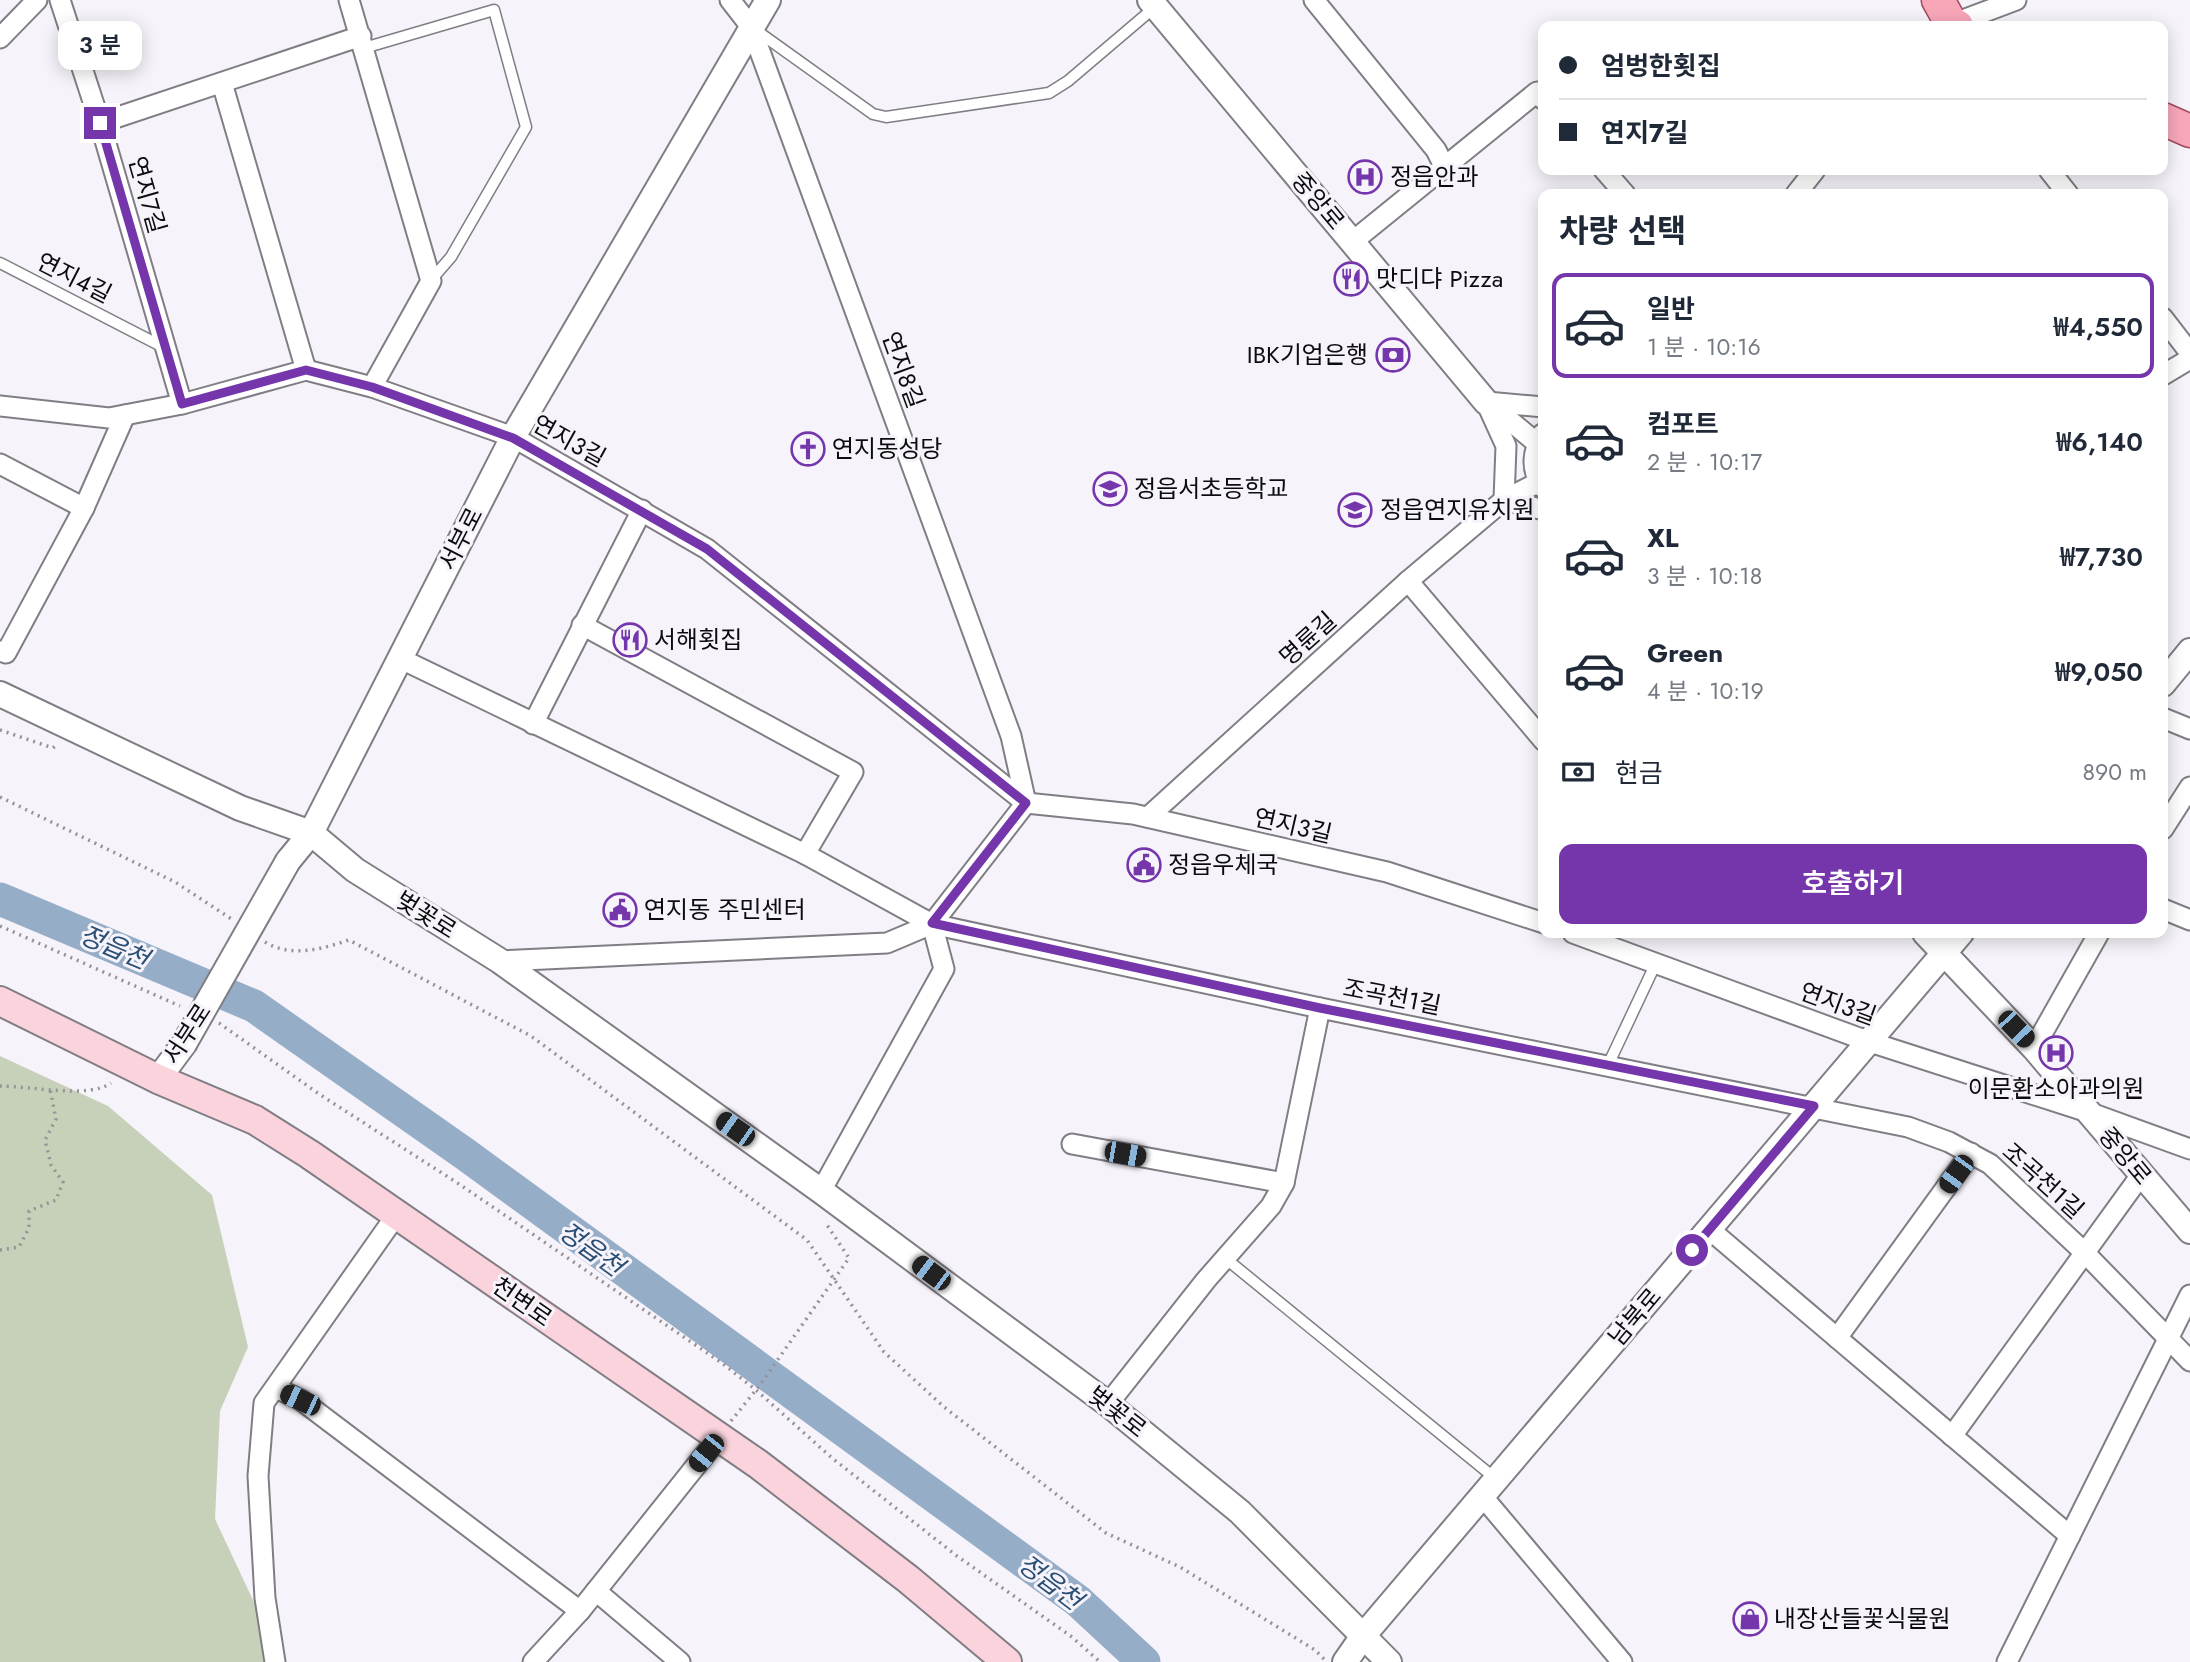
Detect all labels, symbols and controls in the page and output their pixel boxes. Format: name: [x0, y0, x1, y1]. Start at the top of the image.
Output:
callout: 3 분: [58, 22, 142, 71]
text: 3 분: [79, 28, 121, 62]
text: 엄벙한횟집: [1601, 47, 1721, 85]
route end: [84, 107, 116, 139]
text: 연지7길: [1601, 114, 1688, 152]
street label: 연지7길: [120, 152, 175, 238]
hospital icon: 정읍안과: [1346, 158, 1384, 196]
place label: 정읍안과: [1390, 159, 1478, 194]
street label: 중앙로: [1284, 164, 1353, 237]
text: 차량 선택: [1559, 208, 1686, 254]
street label: 연지4길: [31, 244, 118, 311]
restaurant icon: 맛디댜 Pizza: [1332, 260, 1370, 298]
place label: 맛디댜 Pizza: [1376, 261, 1503, 296]
text: 일반: [1647, 290, 1695, 328]
icon: car: [1563, 294, 1626, 357]
text: ₩4,550: [2053, 308, 2143, 346]
street label: 연지8길: [873, 327, 933, 413]
text: 1 분 · 10:16: [1647, 330, 1761, 364]
bank icon: IBK기업은행: [1374, 336, 1412, 374]
place label: IBK기업은행: [1247, 337, 1368, 372]
text: 컴포트: [1647, 405, 1719, 443]
street label: 연지3길: [526, 406, 612, 475]
icon: car: [1563, 409, 1626, 472]
text: ₩6,140: [2056, 423, 2143, 461]
church icon: 연지동성당: [789, 430, 827, 468]
place label: 연지동성당: [832, 431, 942, 466]
text: 2 분 · 10:17: [1647, 445, 1762, 479]
school or university icon: 정읍서초등학교: [1091, 470, 1129, 508]
place label: 정읍서초등학교: [1134, 471, 1289, 506]
school or university icon: 정읍연지유치원: [1336, 491, 1374, 529]
place label: 정읍연지유치원: [1380, 492, 1535, 527]
street label: 서부로: [430, 501, 491, 576]
text: XL: [1647, 519, 1679, 557]
icon: car: [1563, 524, 1626, 587]
text: ₩7,730: [2060, 538, 2143, 576]
text: 3 분 · 10:18: [1647, 559, 1762, 593]
street label: 명륜길: [1271, 603, 1344, 674]
restaurant icon: 서해횟집: [611, 621, 649, 659]
place label: 서해횟집: [654, 622, 742, 657]
text: Green: [1647, 634, 1723, 672]
icon: car: [1563, 639, 1626, 702]
text: ₩9,050: [2055, 653, 2143, 691]
text: 4 분 · 10:19: [1647, 674, 1764, 708]
icon: cash: [1559, 753, 1597, 791]
text: 현금: [1615, 754, 1663, 792]
text: 890 m: [2083, 755, 2147, 789]
street label: 연지3길: [1251, 800, 1336, 851]
button: 호출하기: [1559, 844, 2147, 924]
public building icon: 정읍우체국: [1125, 846, 1163, 884]
place label: 정읍우체국: [1168, 847, 1278, 882]
street label: 벚꽃로: [389, 882, 464, 947]
public building icon: 연지동 주민센터: [601, 891, 639, 929]
place label: 연지동 주민센터: [644, 892, 806, 927]
water label: 정읍천: [74, 915, 157, 980]
street label: 조곡천1길: [1340, 970, 1444, 1023]
street label: 연지3길: [1795, 974, 1881, 1034]
street label: 서부로: [154, 996, 219, 1071]
car: [1994, 1007, 2039, 1051]
hospital icon: 이문환소아과의원: [2037, 1034, 2075, 1072]
place label: 이문환소아과의원: [1968, 1071, 2144, 1106]
car: [712, 1108, 759, 1150]
street label: 중앙로: [2091, 1119, 2160, 1192]
street label: 조곡천1길: [1995, 1134, 2092, 1227]
car: [1103, 1140, 1148, 1168]
car: [1936, 1151, 1977, 1197]
water label: 정읍천: [551, 1213, 634, 1287]
route start: [1676, 1234, 1708, 1266]
car: [908, 1252, 955, 1294]
street label: 천변로: [485, 1268, 559, 1335]
street label: 남북로: [1600, 1280, 1669, 1353]
street label: 벚꽃로: [1080, 1377, 1154, 1446]
car: [277, 1382, 324, 1418]
car: [685, 1430, 728, 1476]
water label: 정읍천: [1010, 1545, 1093, 1621]
shop icon: 내장산들꽃식물원: [1731, 1600, 1769, 1638]
place label: 내장산들꽃식물원: [1774, 1601, 1951, 1636]

